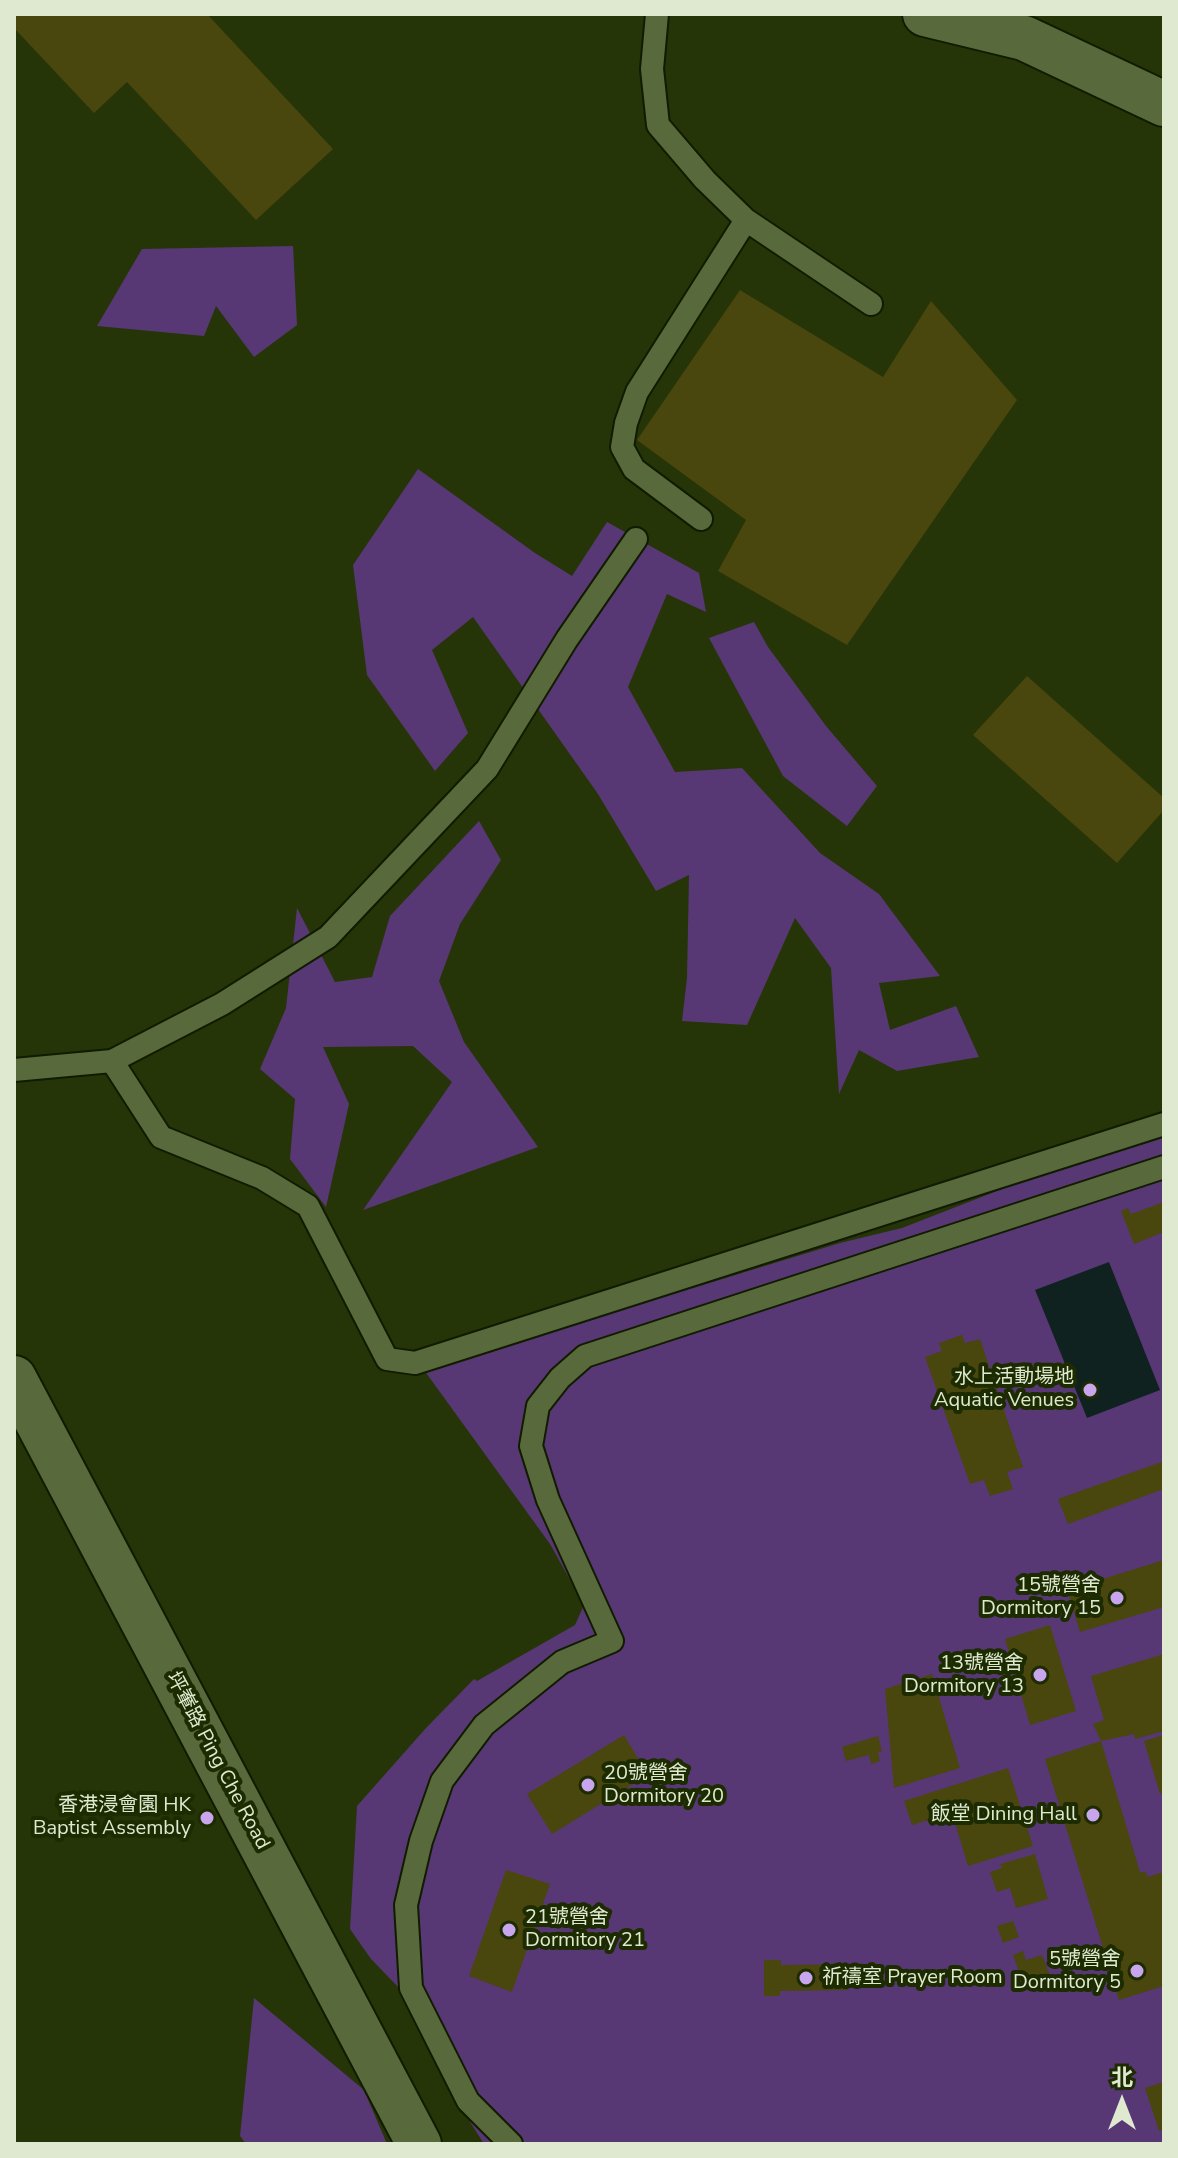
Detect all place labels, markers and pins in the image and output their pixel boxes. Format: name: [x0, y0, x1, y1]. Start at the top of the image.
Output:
place label: 水上活動場地 Aquatic Venues: [934, 1366, 1074, 1413]
marker: 水上活動場地 Aquatic Venues: [1081, 1381, 1099, 1399]
place label: 15號營舍 Dormitory 15: [981, 1574, 1101, 1621]
marker: 15號營舍 Dormitory 15: [1108, 1589, 1126, 1607]
place label: 13號營舍 Dormitory 13: [904, 1652, 1024, 1699]
marker: 13號營舍 Dormitory 13: [1031, 1666, 1049, 1684]
place label: 20號營舍 Dormitory 20: [604, 1762, 724, 1809]
marker: 20號營舍 Dormitory 20: [579, 1776, 597, 1794]
place label: 香港浸會園 HK Baptist Assembly: [33, 1794, 191, 1841]
place label: 飯堂 Dining Hall: [931, 1803, 1077, 1827]
marker: 飯堂 Dining Hall: [1084, 1806, 1102, 1824]
marker: 香港浸會園 HK Baptist Assembly: [198, 1809, 216, 1827]
place label: 21號營舍 Dormitory 21: [525, 1906, 645, 1953]
marker: 21號營舍 Dormitory 21: [500, 1921, 518, 1939]
place label: 5號營舍 Dormitory 5: [1013, 1948, 1121, 1995]
marker: 5號營舍 Dormitory 5: [1128, 1962, 1146, 1980]
place label: 祈禱室 Prayer Room: [822, 1966, 1003, 1990]
marker: 祈禱室 Prayer Room: [797, 1969, 815, 1987]

